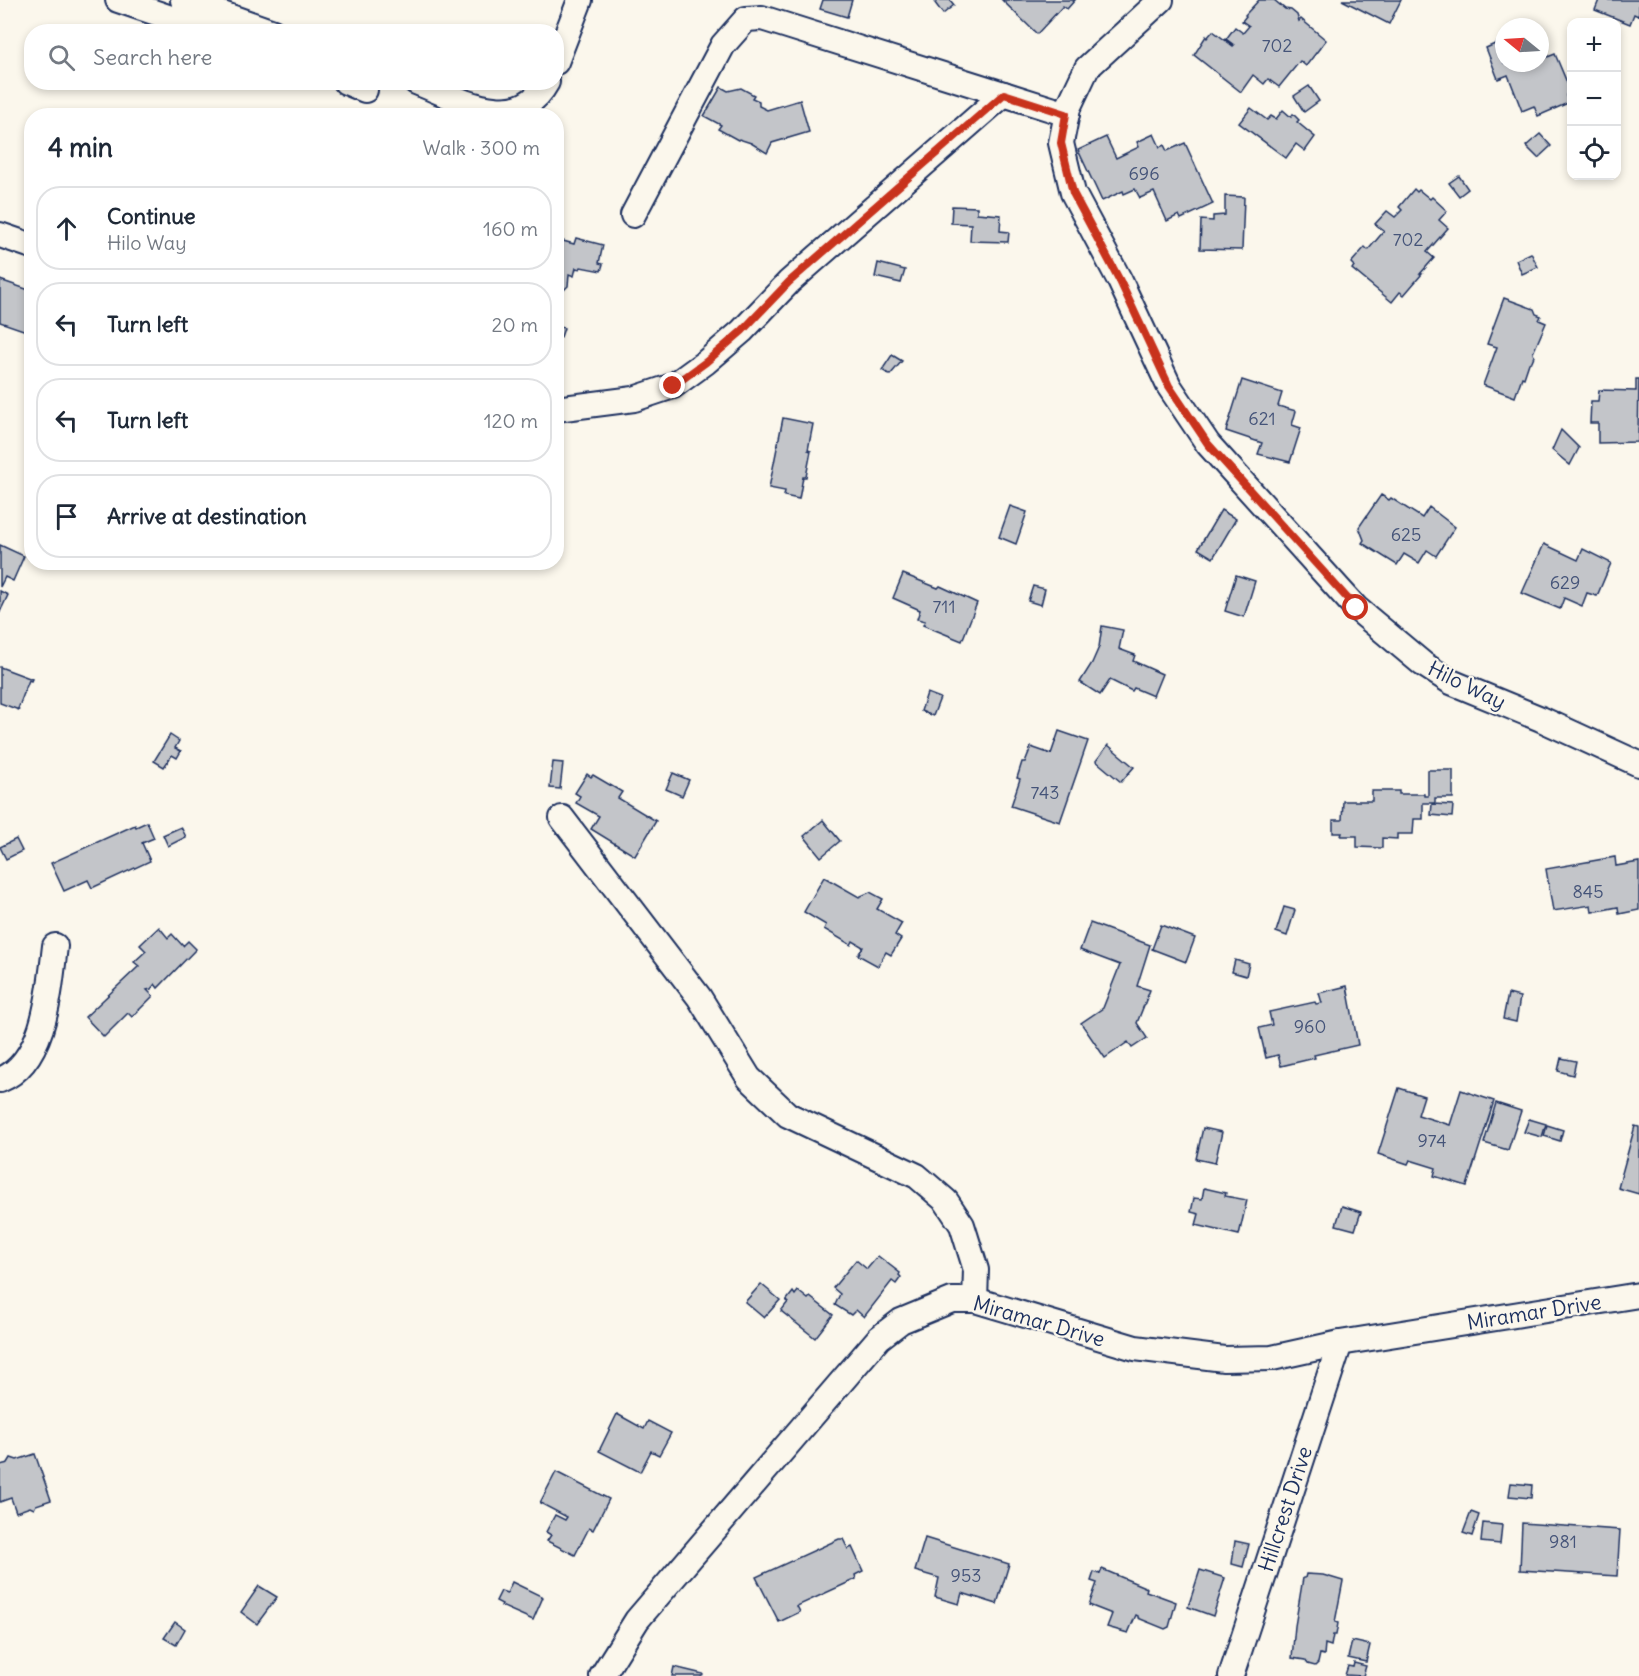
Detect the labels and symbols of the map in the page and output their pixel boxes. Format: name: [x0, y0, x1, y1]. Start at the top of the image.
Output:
north arrow: [1495, 18, 1549, 72]
house number: 702: [1262, 34, 1292, 57]
house number: 696: [1128, 162, 1160, 185]
house number: 702: [1393, 228, 1423, 251]
route end: [659, 372, 685, 398]
house number: 621: [1248, 407, 1276, 430]
house number: 625: [1391, 523, 1421, 546]
house number: 629: [1550, 571, 1580, 594]
route start: [1342, 594, 1368, 620]
house number: 711: [932, 595, 956, 618]
street label: Hilo Way: [1424, 655, 1510, 715]
house number: 743: [1030, 781, 1060, 804]
house number: 845: [1572, 880, 1604, 903]
house number: 960: [1294, 1015, 1326, 1038]
house number: 974: [1417, 1129, 1447, 1152]
street label: Miramar Drive: [1465, 1288, 1603, 1336]
street label: Miramar Drive: [970, 1289, 1108, 1353]
street label: Hillcrest Drive: [1252, 1443, 1318, 1575]
house number: 981: [1549, 1530, 1577, 1553]
house number: 953: [951, 1564, 981, 1587]

